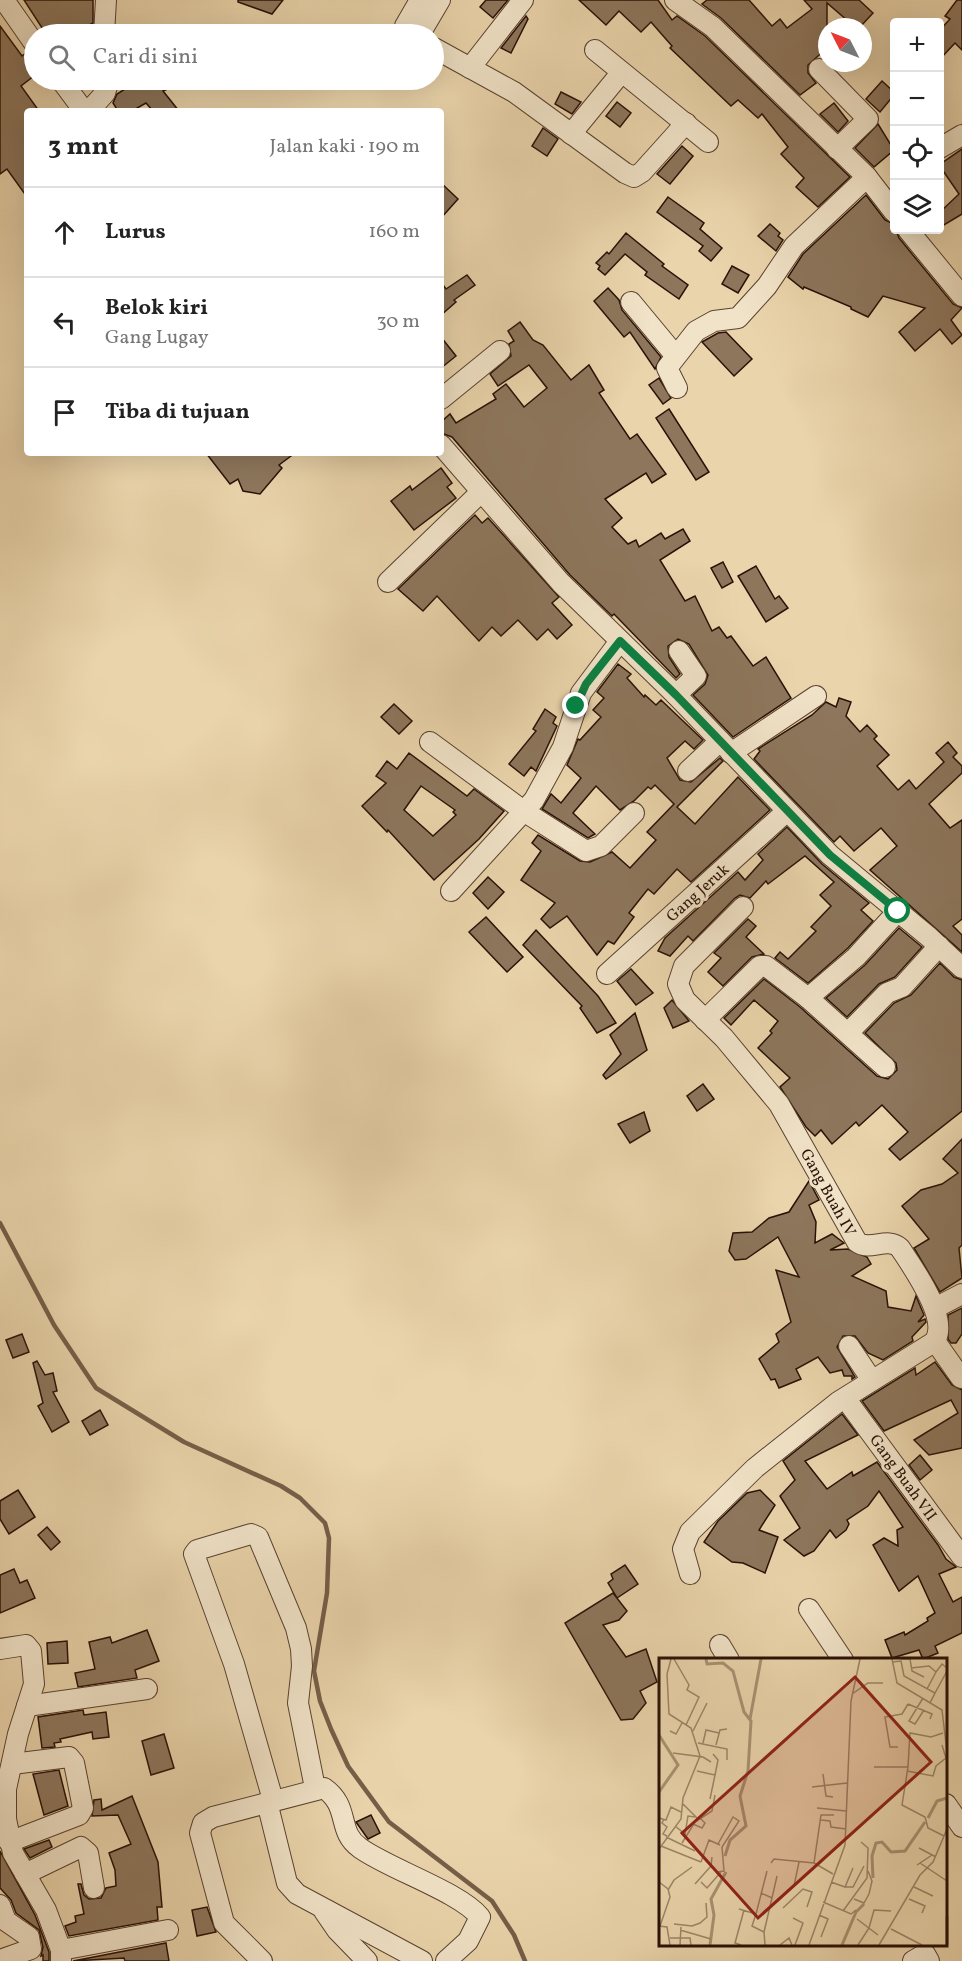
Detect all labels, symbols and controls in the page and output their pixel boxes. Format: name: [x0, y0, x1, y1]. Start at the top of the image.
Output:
north arrow: [818, 18, 872, 72]
map controls: [890, 18, 944, 234]
button: +: [890, 18, 944, 72]
search box: [24, 24, 444, 90]
icon: search: [45, 41, 78, 74]
text: Cari di sini: [93, 42, 198, 73]
button: −: [890, 72, 944, 126]
button: locate: [890, 126, 944, 180]
text: 3 mnt: [48, 129, 118, 165]
text: Jalan kaki · 190 m: [270, 133, 420, 161]
button: layers: [890, 180, 944, 234]
icon: ahead: [48, 216, 81, 249]
text: Lurus: [105, 217, 166, 248]
text: 160 m: [368, 218, 420, 246]
text: Belok kiri: [105, 293, 208, 324]
icon: left: [48, 306, 81, 339]
text: 30 m: [376, 308, 420, 336]
text: Gang Lugay: [105, 324, 209, 352]
icon: arrive: [48, 396, 81, 429]
text: Tiba di tujuan: [105, 397, 250, 428]
route end: [562, 692, 588, 718]
street label: Gang Jeruk: [662, 859, 735, 928]
route start: [884, 897, 910, 923]
street label: Gang Buah IV: [794, 1145, 860, 1241]
street label: Gang Buah VII: [863, 1430, 941, 1526]
inset map: [659, 1658, 947, 1946]

